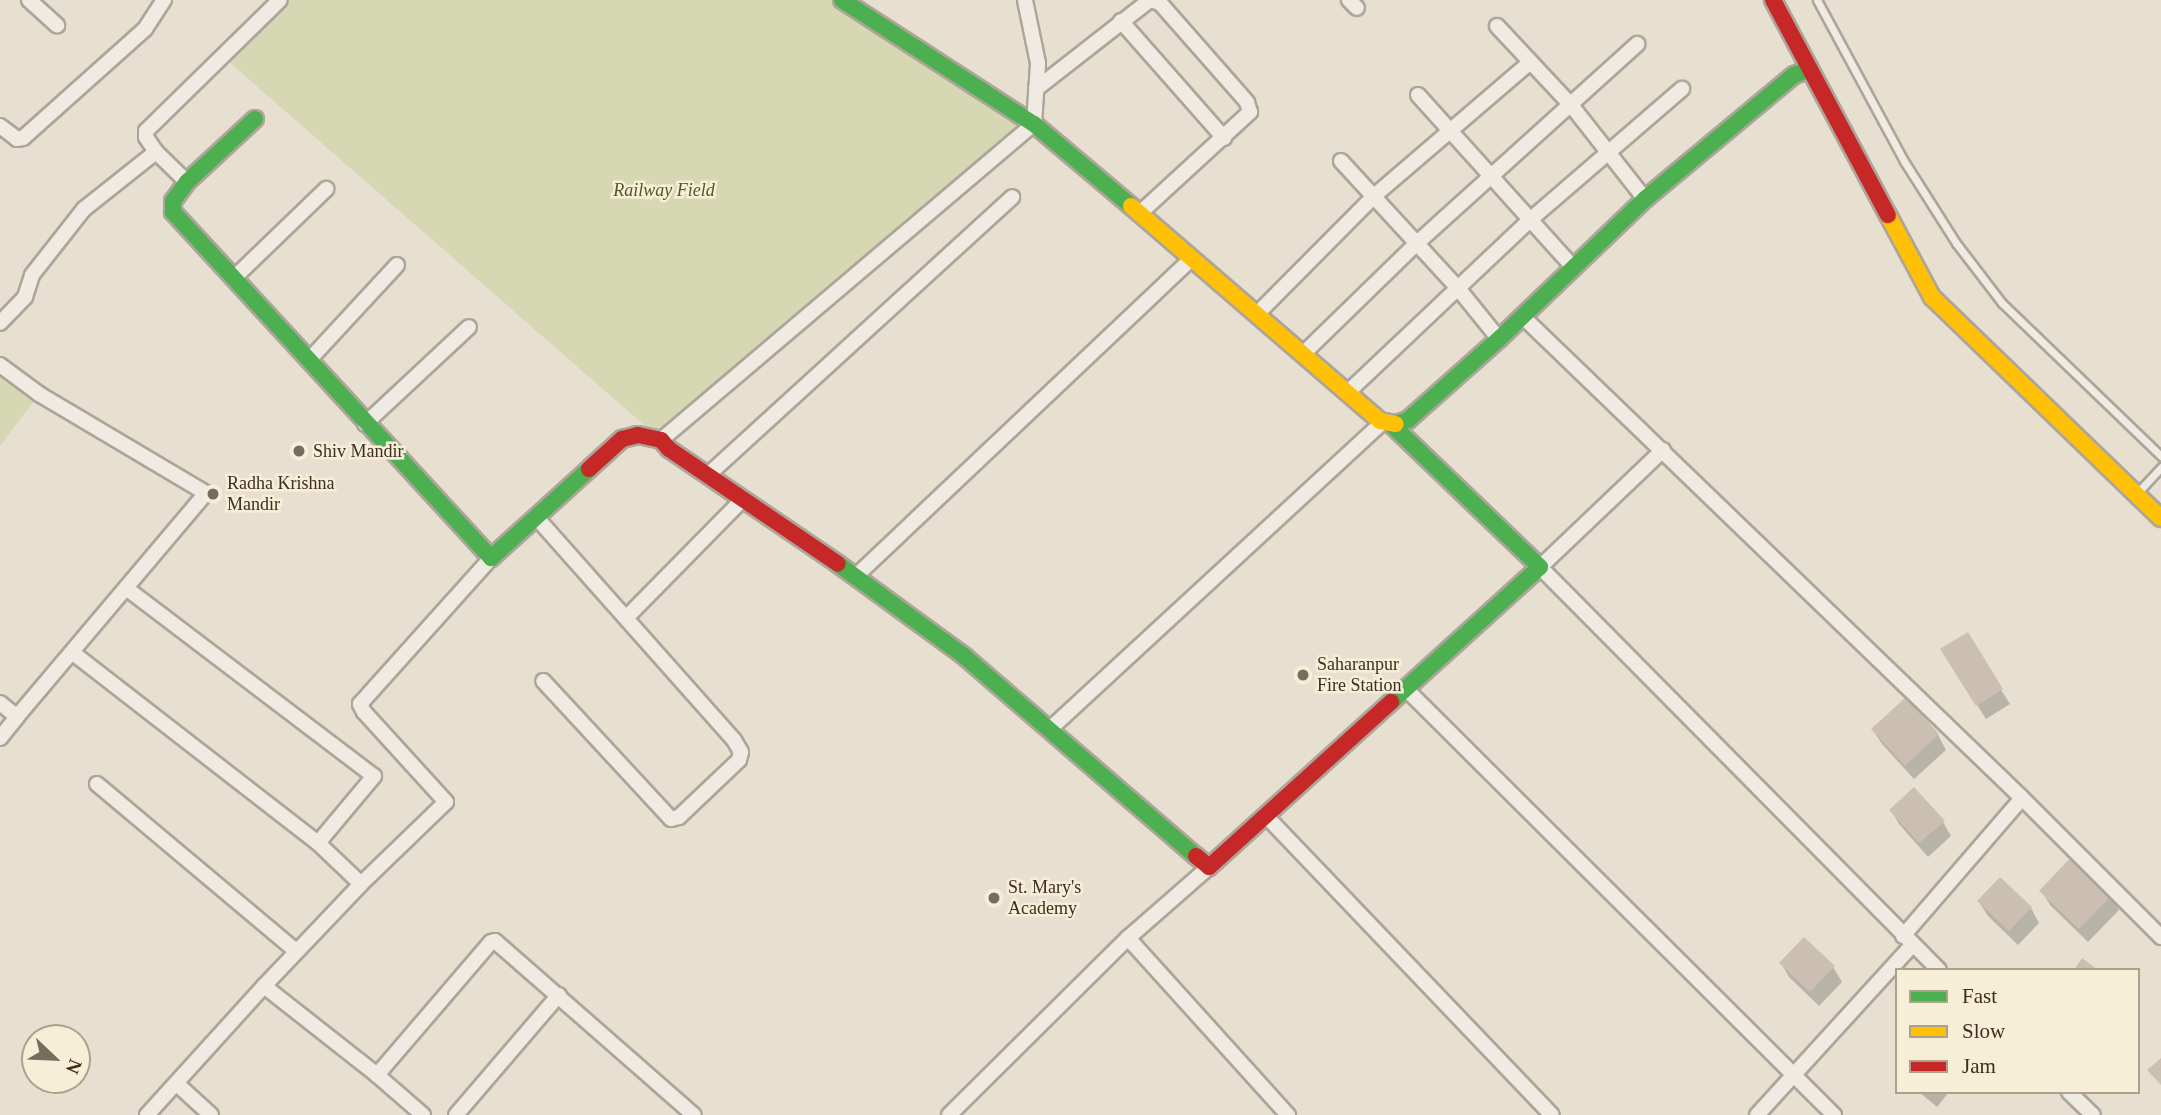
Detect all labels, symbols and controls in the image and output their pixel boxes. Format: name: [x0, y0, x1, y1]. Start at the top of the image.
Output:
park label: Railway Field: [613, 179, 715, 201]
place label: Shiv Mandir: [313, 440, 404, 462]
marker: Shiv Mandir: [291, 443, 307, 459]
place label: Radha Krishna Mandir: [227, 473, 334, 516]
marker: Radha Krishna Mandir: [205, 486, 221, 502]
place label: Saharanpur Fire Station: [1317, 654, 1401, 696]
marker: Saharanpur Fire Station: [1295, 667, 1311, 683]
place label: St. Mary's Academy: [1008, 877, 1081, 920]
marker: St. Mary's Academy: [986, 890, 1002, 906]
legend: [1895, 968, 2140, 1094]
text: Fast: [1962, 984, 1997, 1008]
text: Slow: [1962, 1019, 2005, 1043]
north arrow: [21, 1024, 91, 1094]
text: Jam: [1962, 1054, 1996, 1078]
text: N: [62, 1056, 86, 1077]

